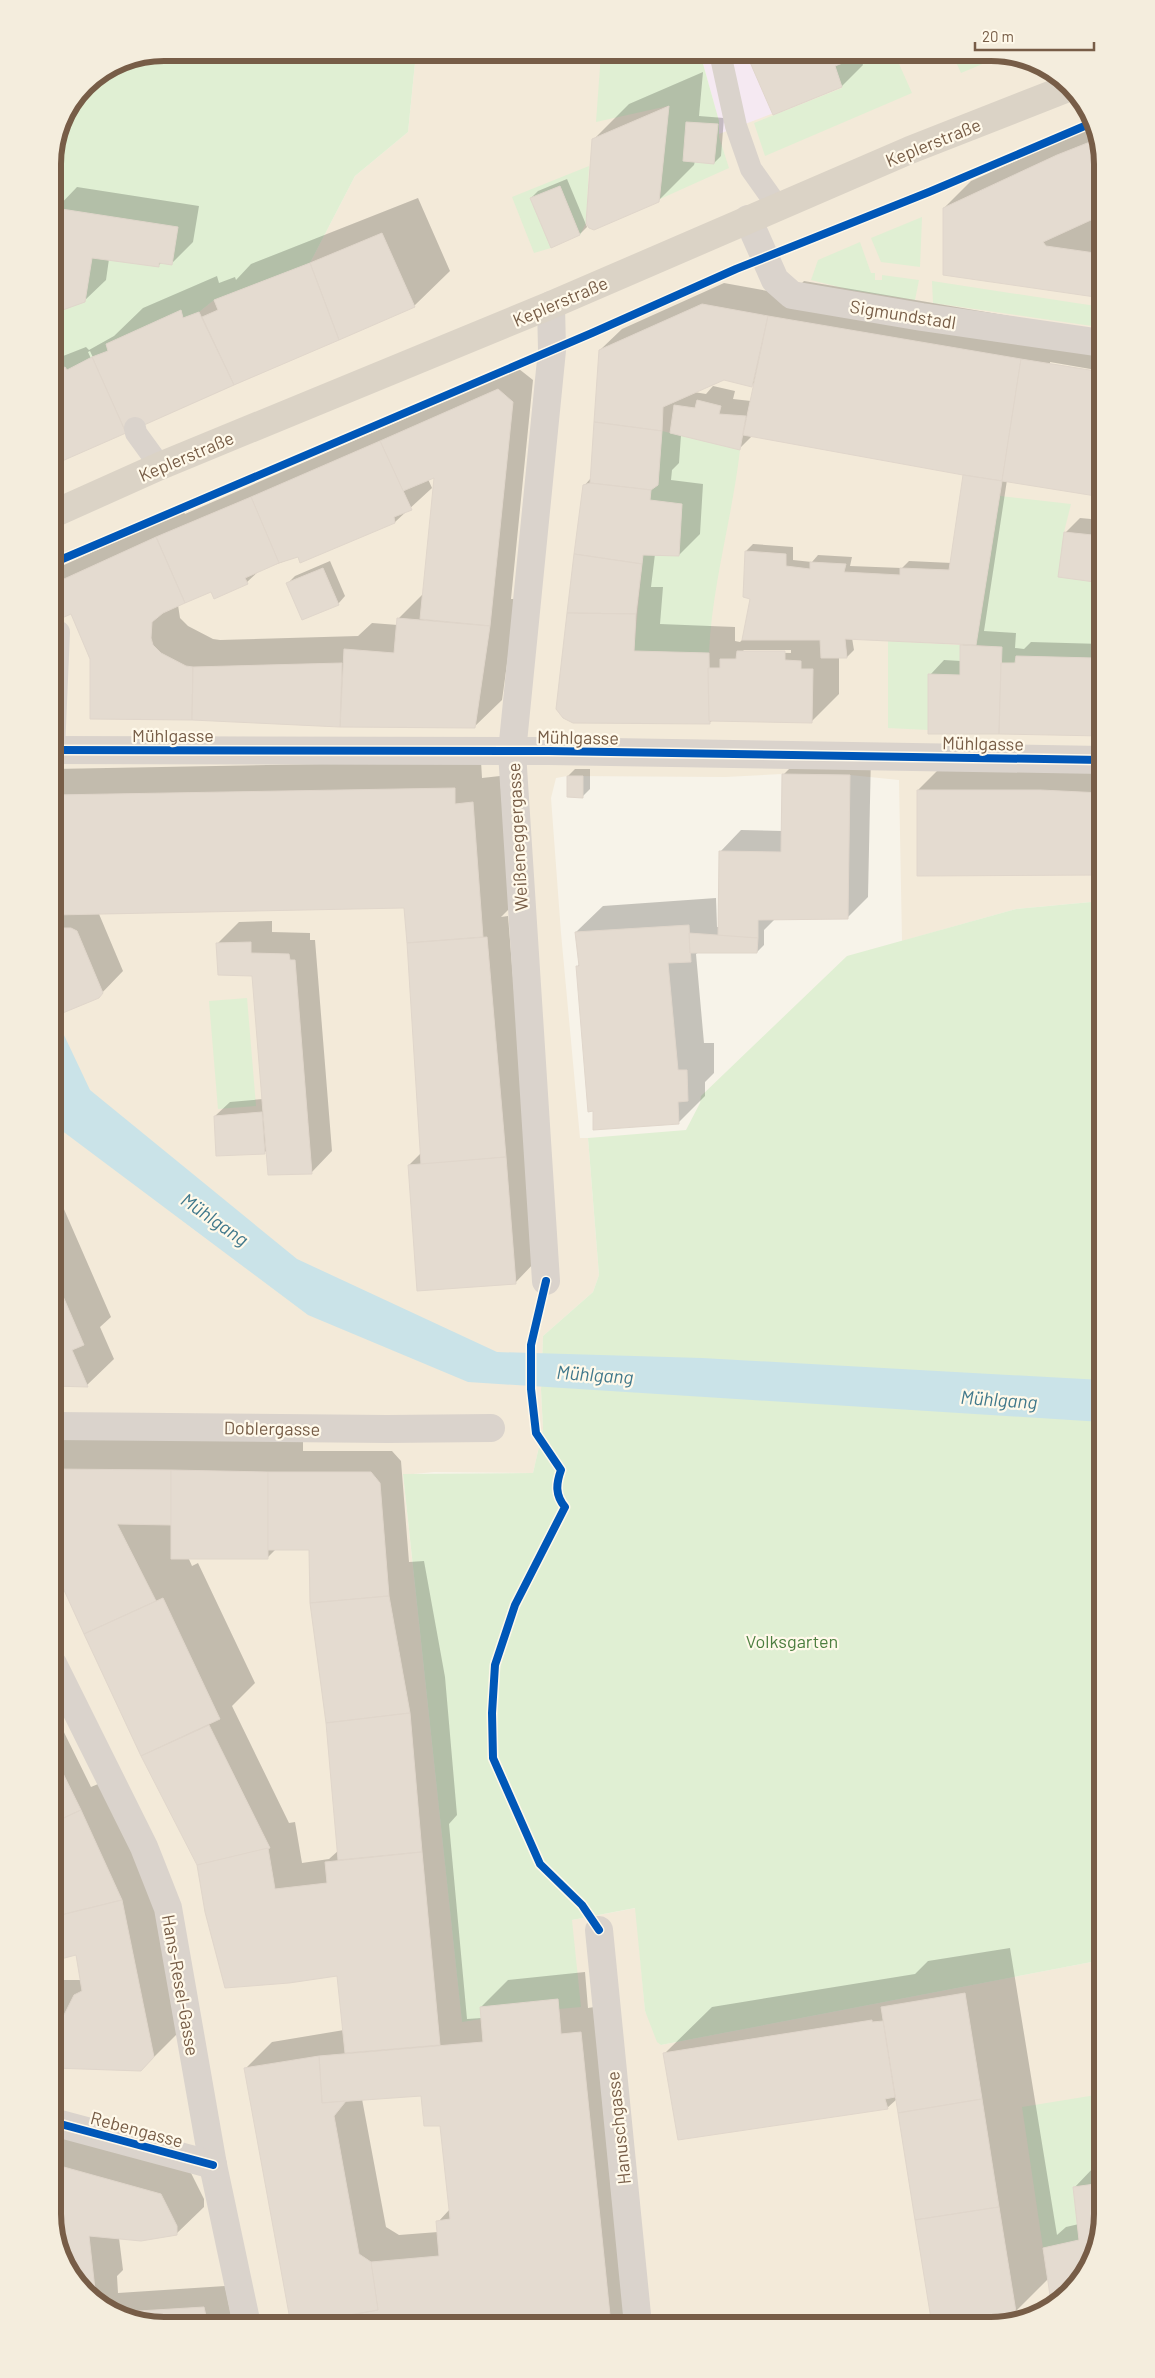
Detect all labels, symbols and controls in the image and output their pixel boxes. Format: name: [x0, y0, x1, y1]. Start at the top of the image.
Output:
scale bar: [975, 20, 1094, 52]
text: 20 m: [982, 27, 1014, 45]
street label: Keplerstraße: [882, 113, 984, 171]
street label: Keplerstraße: [509, 271, 611, 331]
street label: Sigmundstadl: [848, 295, 958, 333]
street label: Keplerstraße: [135, 426, 237, 486]
street label: Mühlgasse: [132, 724, 214, 746]
street label: Mühlgasse: [537, 725, 619, 749]
street label: Mühlgasse: [942, 731, 1024, 755]
street label: Weißeneggergasse: [502, 762, 532, 912]
water label: Mühlgang: [177, 1187, 253, 1251]
water label: Mühlgang: [556, 1360, 634, 1388]
water label: Mühlgang: [960, 1385, 1038, 1413]
street label: Doblergasse: [224, 1416, 320, 1440]
park label: Volksgarten: [746, 1630, 838, 1652]
street label: Hans-Resel-Gasse: [158, 1913, 204, 2057]
street label: Hanuschgasse: [601, 2070, 635, 2186]
street label: Rebengasse: [88, 2106, 186, 2152]

